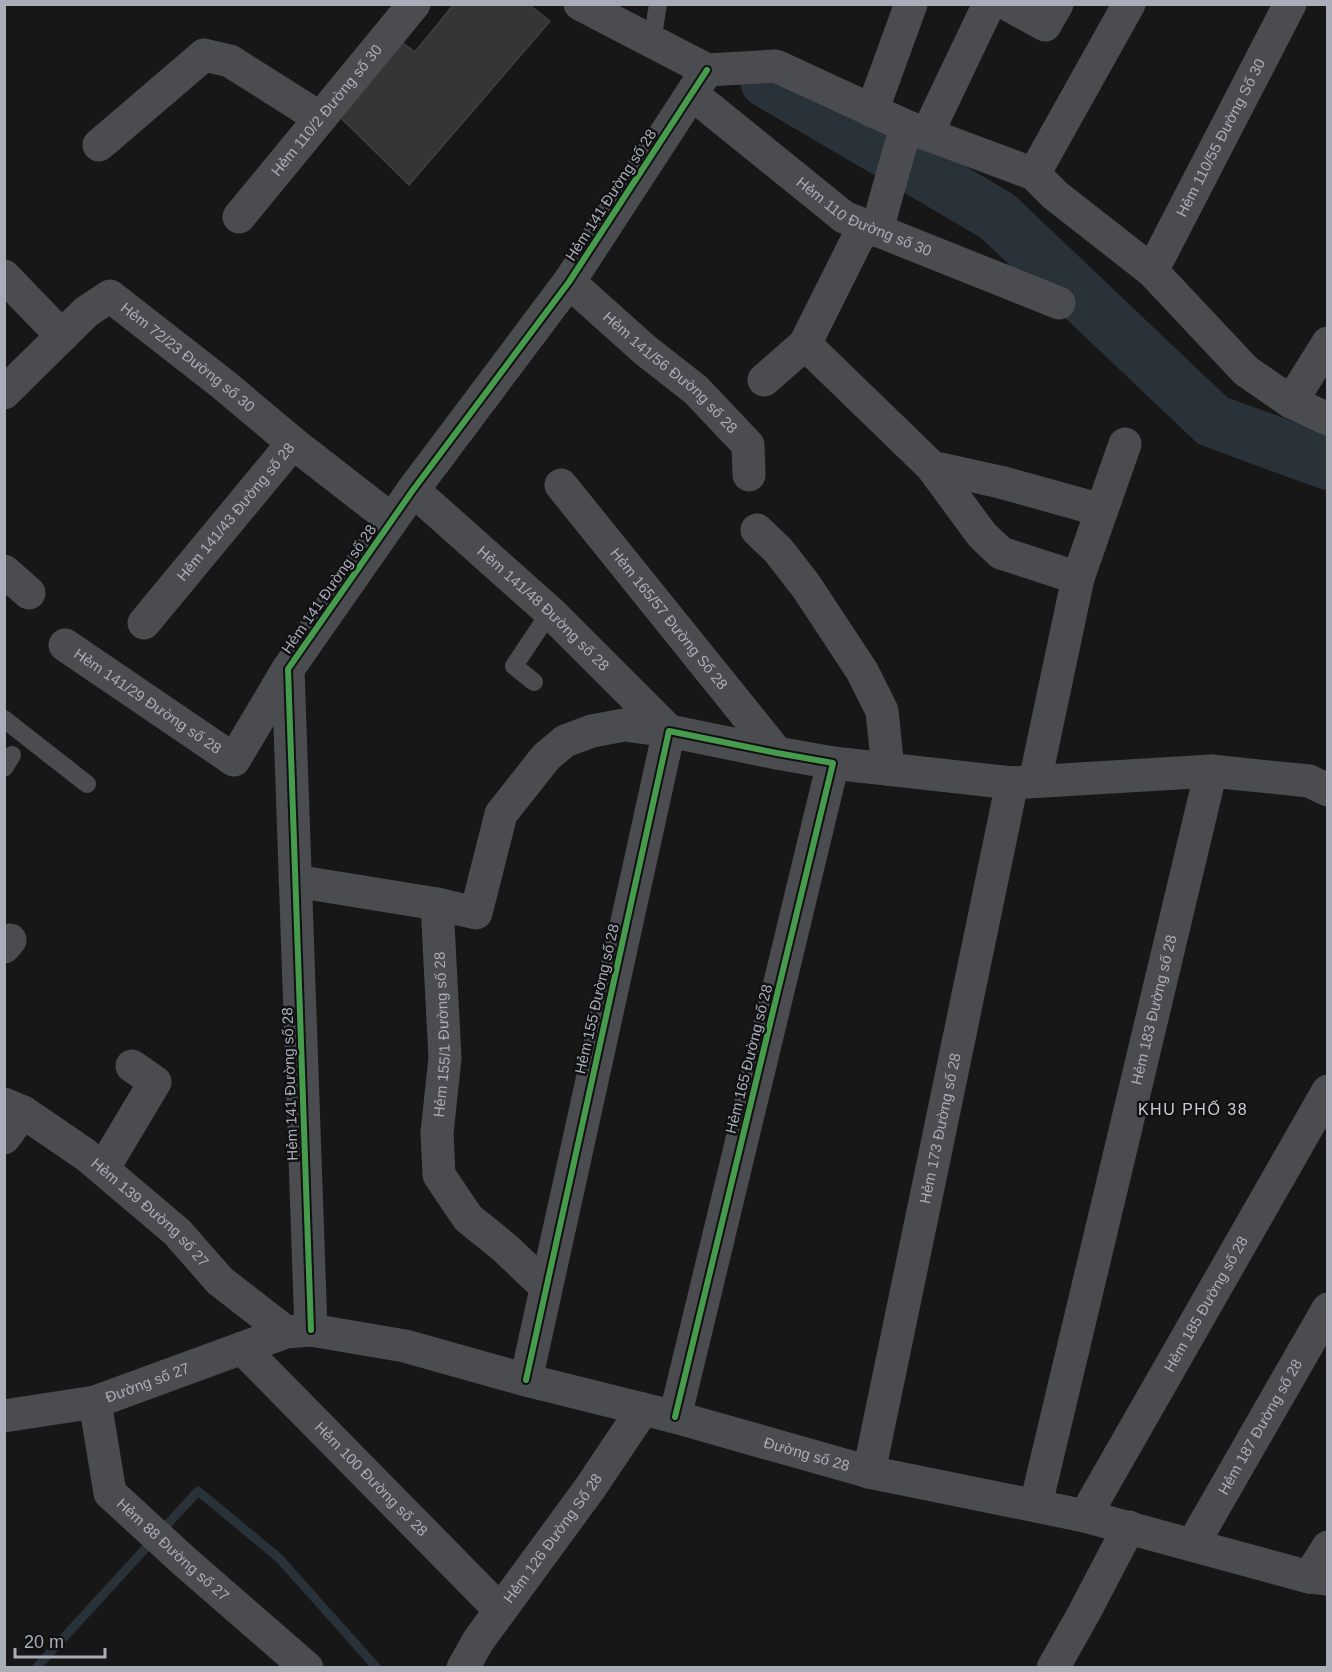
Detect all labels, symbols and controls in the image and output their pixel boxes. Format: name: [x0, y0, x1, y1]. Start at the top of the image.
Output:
street label: Hẻm 110/2 Đường số 30: [267, 41, 385, 179]
street label: Hẻm 110/55 Đường Số 30: [1173, 56, 1268, 219]
street label: Hẻm 141 Đường số 28: [562, 126, 659, 264]
street label: Hẻm 110 Đường số 30: [793, 173, 934, 259]
street label: Hẻm 72/23 Đường số 30: [118, 299, 258, 415]
street label: Hẻm 141/56 Đường số 28: [600, 308, 741, 436]
street label: Hẻm 141/43 Đường số 28: [173, 439, 298, 584]
street label: Hẻm 141 Đường số 28: [278, 521, 380, 656]
street label: Hẻm 141/48 Đường số 28: [474, 542, 613, 674]
street label: Hẻm 165/57 Đường Số 28: [607, 544, 731, 693]
street label: Hẻm 141/29 Đường số 28: [71, 645, 225, 757]
street label: Hẻm 155 Đường số 28: [571, 922, 622, 1075]
street label: Hẻm 183 Đường số 28: [1127, 933, 1180, 1086]
street label: Hẻm 155/1 Đường số 28: [430, 951, 453, 1118]
street label: Hẻm 165 Đường số 28: [722, 982, 775, 1135]
street label: Hẻm 141 Đường số 28: [278, 1007, 301, 1161]
street label: Hẻm 173 Đường số 28: [916, 1051, 964, 1205]
district label: KHU PHỐ 38: [1138, 1099, 1248, 1118]
street label: Hẻm 139 Đường số 27: [88, 1154, 213, 1270]
street label: Hẻm 185 Đường số 28: [1160, 1233, 1251, 1375]
street label: Hẻm 187 Đường số 28: [1214, 1356, 1305, 1497]
street label: Đường số 27: [103, 1359, 192, 1405]
street label: Hẻm 100 Đường số 28: [312, 1418, 431, 1539]
street label: Đường số 28: [762, 1434, 852, 1474]
street label: Hẻm 126 Đường Số 28: [500, 1470, 605, 1606]
street label: Hẻm 88 Đường số 27: [114, 1495, 233, 1604]
scale bar: [15, 1621, 105, 1659]
text: 20 m: [24, 1632, 64, 1652]

